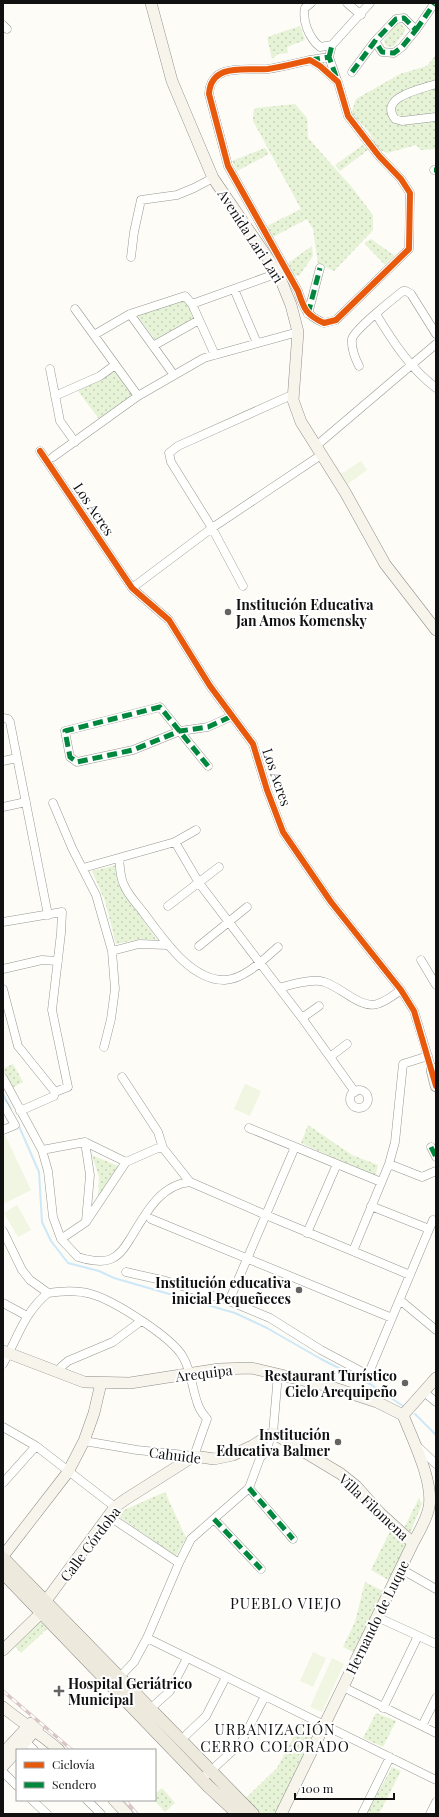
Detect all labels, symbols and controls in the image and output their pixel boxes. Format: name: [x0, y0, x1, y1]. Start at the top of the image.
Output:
street label: Avenida Lari Lari: [213, 185, 288, 286]
street label: Los Acres: [69, 479, 119, 539]
place label: Institución Educativa Jan Amos Komensky: [235, 595, 374, 630]
marker: Institución Educativa Jan Amos Komensky: [223, 607, 233, 617]
street label: Los Acres: [258, 745, 296, 809]
place label: Institución educativa inicial Pequeñeces: [155, 1273, 292, 1308]
marker: Institución educativa inicial Pequeñeces: [294, 1285, 304, 1295]
street label: Arequipa: [174, 1360, 234, 1386]
place label: Restaurant Turístico Cielo Arequipeño: [264, 1366, 397, 1401]
marker: Restaurant Turístico Cielo Arequipeño: [400, 1378, 410, 1388]
place label: Institución Educativa Balmer: [216, 1425, 330, 1460]
marker: Institución Educativa Balmer: [333, 1437, 343, 1447]
street label: Cahuide: [148, 1442, 202, 1468]
street label: Villa Filomena: [334, 1469, 413, 1544]
street label: Calle Córdoba: [56, 1503, 124, 1585]
street label: Hernando de Luque: [341, 1557, 413, 1677]
district label: PUEBLO VIEJO: [230, 1593, 342, 1613]
place label: Hospital Geriátrico Municipal: [68, 1674, 192, 1709]
marker: Hospital Geriátrico Municipal: [53, 1685, 65, 1697]
district label: URBANIZACIÓN CERRO COLORADO: [200, 1719, 350, 1756]
legend: [16, 1749, 156, 1801]
text: Ciclovía: [52, 1756, 95, 1772]
scale bar: [295, 1775, 394, 1801]
text: Sendero: [52, 1776, 97, 1792]
text: 100 m: [301, 1780, 334, 1796]

